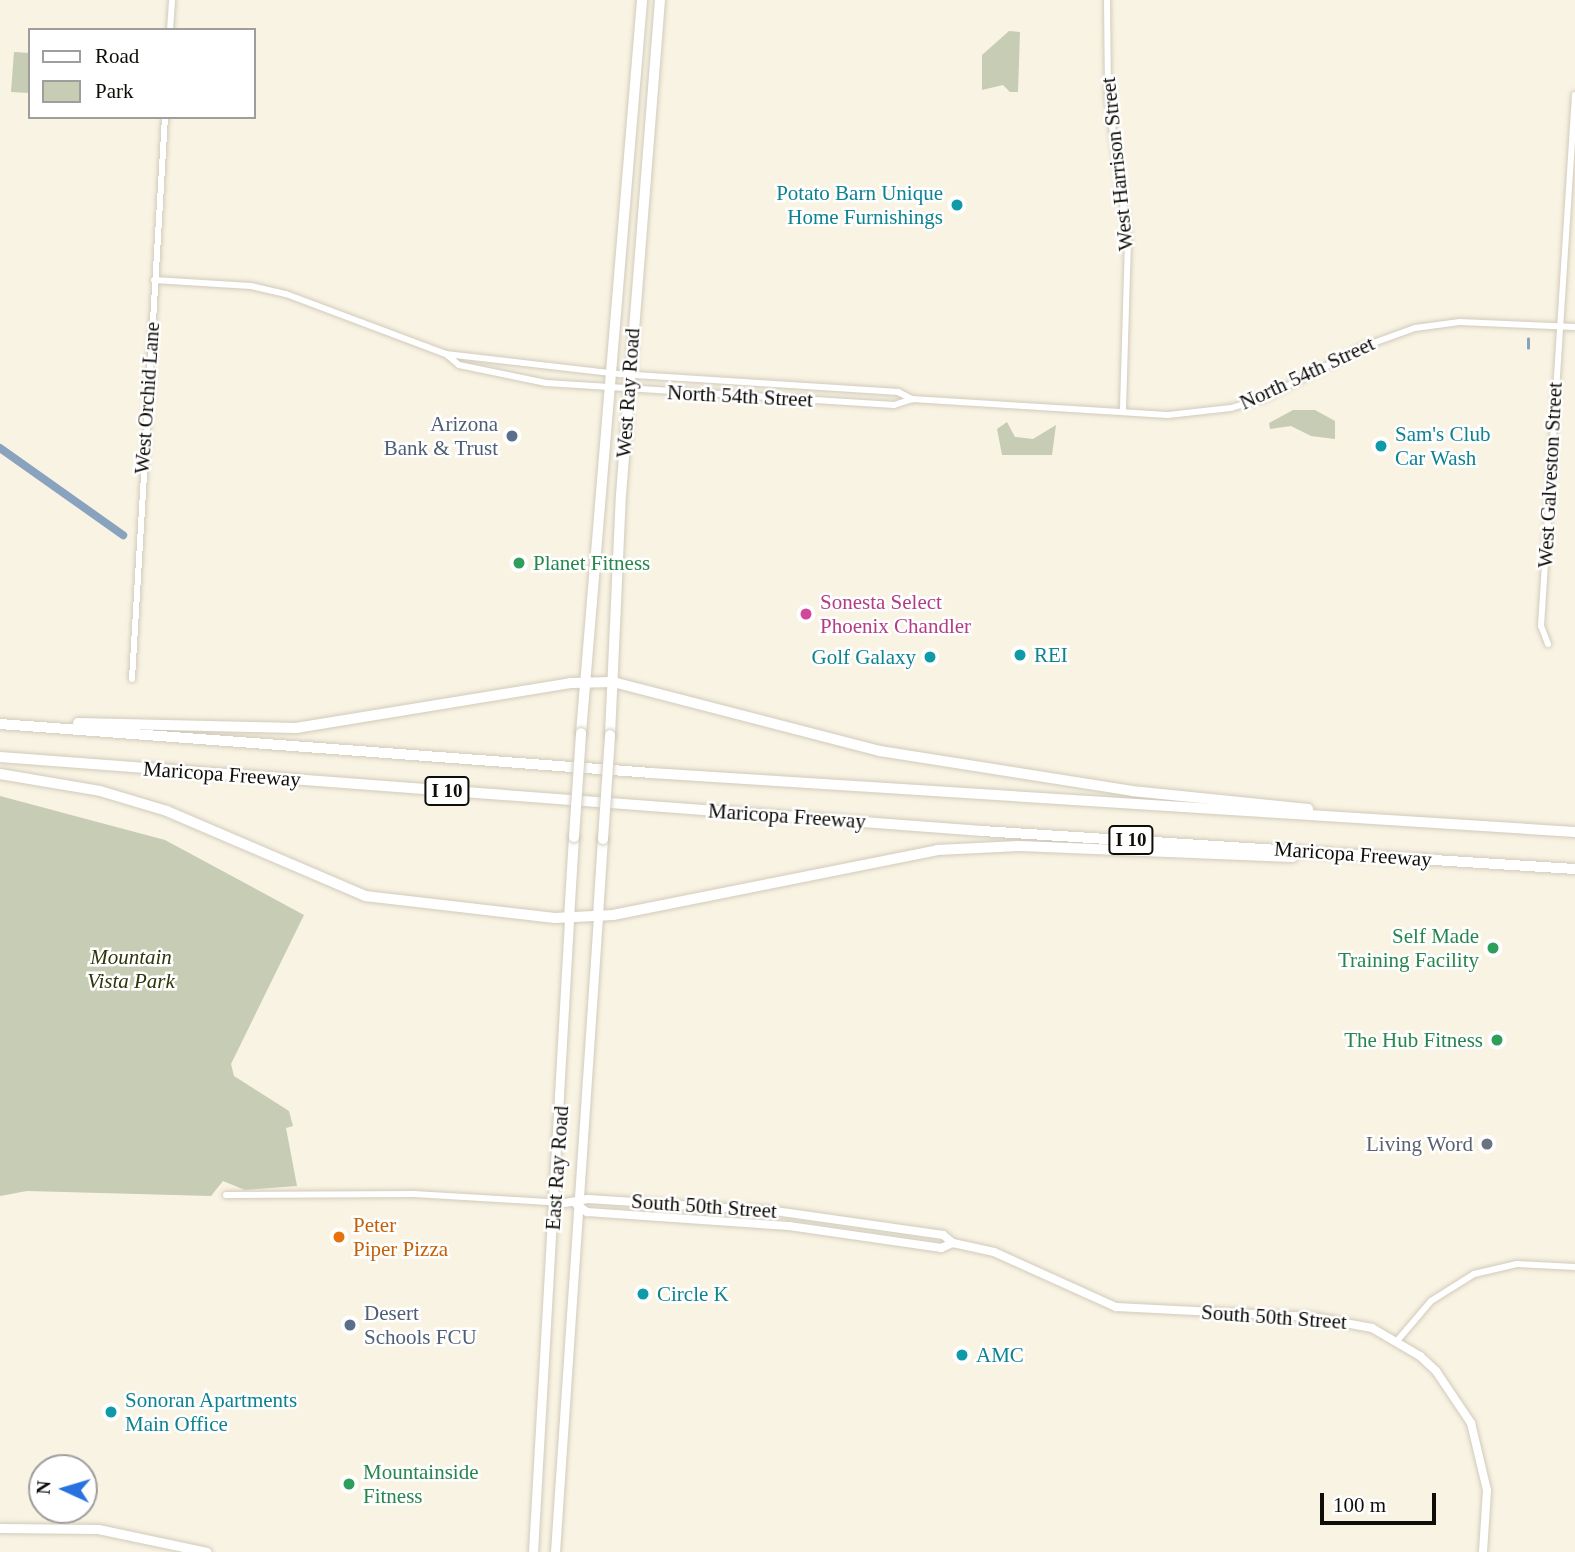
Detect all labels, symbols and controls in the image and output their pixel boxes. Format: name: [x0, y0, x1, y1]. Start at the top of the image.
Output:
legend: [28, 28, 256, 119]
text: Road: [95, 44, 139, 68]
street label: West Harrison Street: [1095, 76, 1139, 252]
text: Park: [95, 79, 134, 103]
place label: Potato Barn Unique Home Furnishings: [776, 180, 943, 230]
marker: Potato Barn Unique Home Furnishings: [949, 197, 965, 213]
street label: West Orchid Lane: [129, 321, 165, 475]
street label: West Ray Road: [611, 327, 645, 459]
street label: North 54th Street: [1236, 331, 1378, 415]
street label: North 54th Street: [667, 380, 813, 412]
street label: West Galveston Street: [1533, 381, 1567, 569]
place label: Arizona Bank & Trust: [383, 411, 498, 461]
place label: Sam's Club Car Wash: [1395, 421, 1490, 471]
marker: Arizona Bank & Trust: [504, 428, 520, 444]
marker: Sam's Club Car Wash: [1373, 438, 1389, 454]
place label: Planet Fitness: [533, 550, 650, 576]
marker: Planet Fitness: [511, 555, 527, 571]
place label: Sonesta Select Phoenix Chandler: [820, 589, 971, 639]
marker: Sonesta Select Phoenix Chandler: [798, 606, 814, 622]
place label: REI: [1034, 642, 1068, 668]
place label: Golf Galaxy: [812, 644, 916, 670]
marker: REI: [1012, 647, 1028, 663]
marker: Golf Galaxy: [922, 649, 938, 665]
street label: Maricopa Freeway: [142, 756, 302, 792]
road number: I 10: [424, 776, 470, 806]
street label: Maricopa Freeway: [707, 798, 867, 834]
road number: I 10: [1108, 824, 1154, 856]
street label: Maricopa Freeway: [1273, 836, 1433, 872]
place label: Self Made Training Facility: [1338, 923, 1479, 973]
marker: Self Made Training Facility: [1485, 940, 1501, 956]
park label: Mountain Vista Park: [87, 944, 175, 994]
place label: The Hub Fitness: [1344, 1027, 1483, 1053]
marker: The Hub Fitness: [1489, 1032, 1505, 1048]
street label: East Ray Road: [540, 1105, 574, 1231]
place label: Living Word: [1366, 1131, 1473, 1157]
marker: Living Word: [1479, 1136, 1495, 1152]
street label: South 50th Street: [630, 1188, 778, 1224]
place label: Peter Piper Pizza: [353, 1212, 448, 1262]
marker: Peter Piper Pizza: [331, 1229, 347, 1245]
place label: Circle K: [657, 1281, 729, 1307]
marker: Circle K: [635, 1286, 651, 1302]
street label: South 50th Street: [1200, 1299, 1348, 1335]
place label: Desert Schools FCU: [364, 1300, 477, 1350]
marker: Desert Schools FCU: [342, 1317, 358, 1333]
place label: AMC: [976, 1342, 1024, 1368]
marker: AMC: [954, 1347, 970, 1363]
place label: Sonoran Apartments Main Office: [125, 1387, 298, 1437]
marker: Sonoran Apartments Main Office: [103, 1404, 119, 1420]
north arrow: [28, 1454, 98, 1524]
place label: Mountainside Fitness: [363, 1459, 478, 1509]
marker: Mountainside Fitness: [341, 1476, 357, 1492]
scale bar: [1323, 1478, 1438, 1522]
text: N: [33, 1480, 55, 1495]
text: 100 m: [1333, 1493, 1386, 1517]

